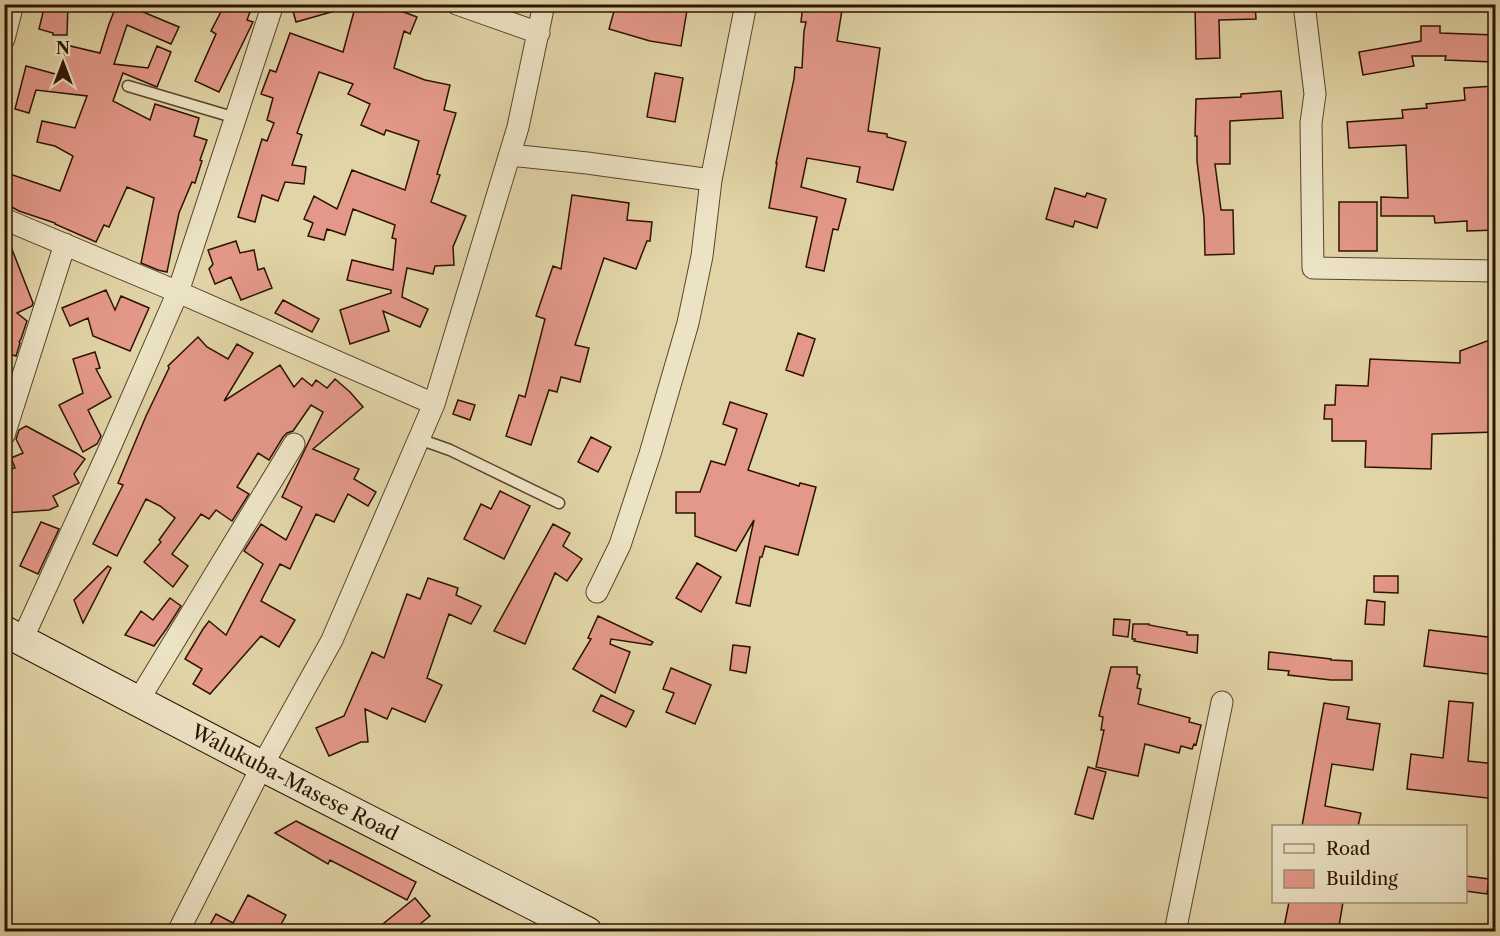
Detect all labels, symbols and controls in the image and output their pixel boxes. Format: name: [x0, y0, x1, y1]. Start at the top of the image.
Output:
north arrow: [33, 33, 93, 93]
text: N: [56, 38, 70, 58]
street label: Walukuba-Masese Road: [186, 719, 403, 846]
legend: [1272, 825, 1467, 903]
text: Road: [1326, 838, 1371, 860]
text: Building: [1326, 868, 1398, 890]

